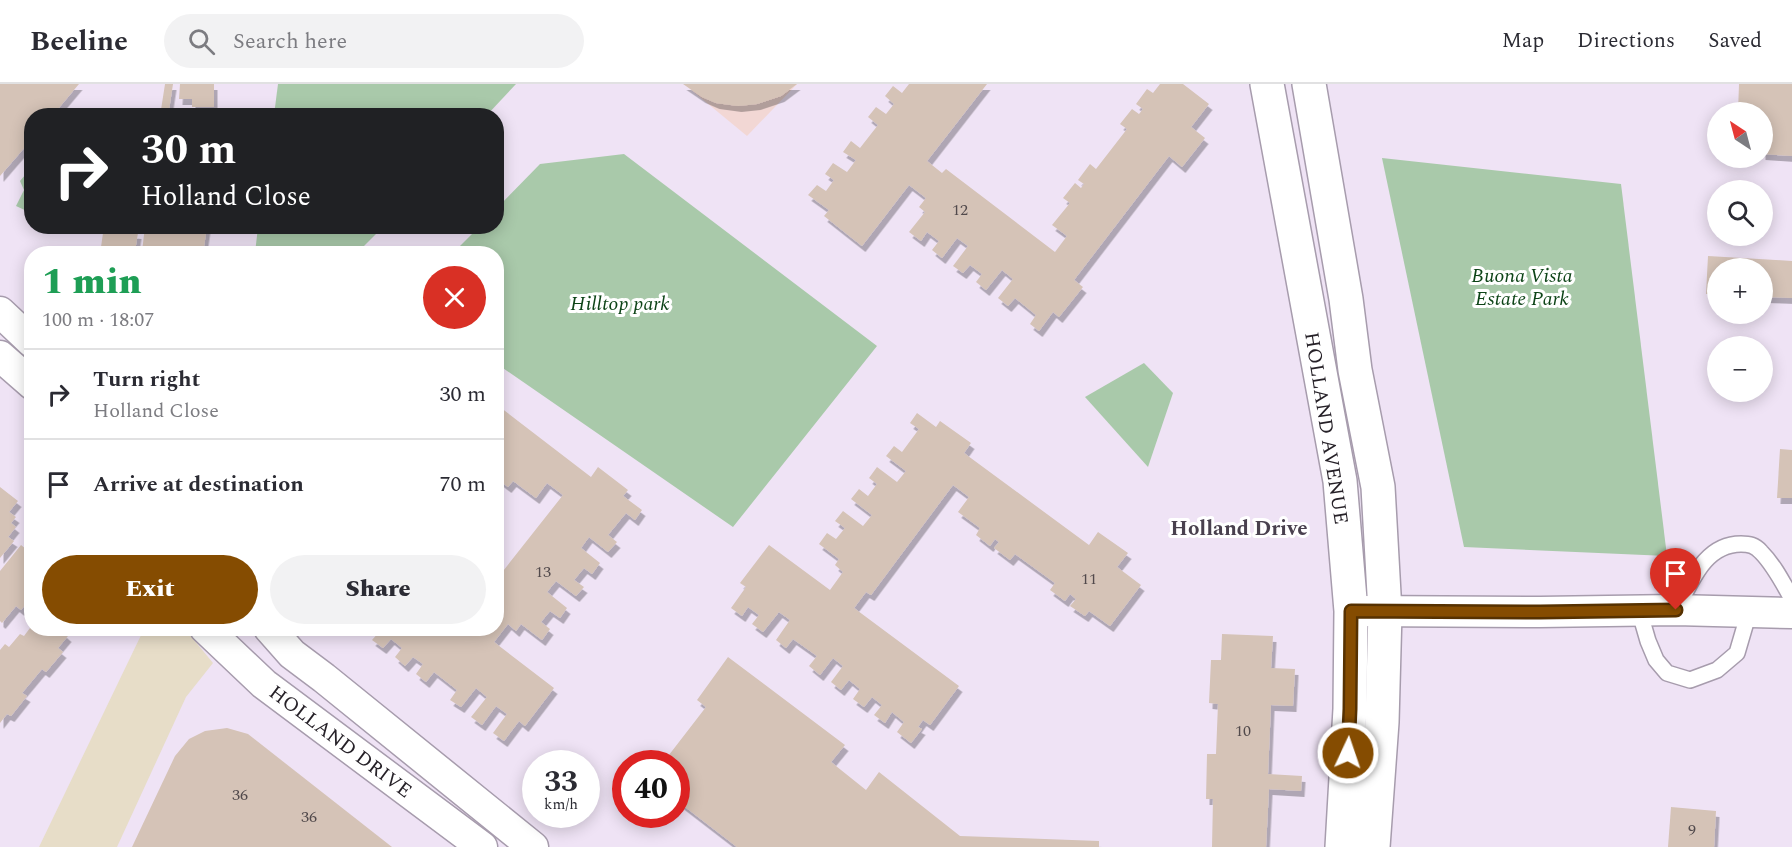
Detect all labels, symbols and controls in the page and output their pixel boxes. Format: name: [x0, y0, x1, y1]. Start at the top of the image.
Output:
search box: [164, 14, 584, 68]
text: Beeline: [30, 20, 128, 63]
icon: search: [185, 25, 218, 58]
text: Search here: [233, 25, 347, 58]
text: Map: [1502, 25, 1544, 57]
text: Directions: [1577, 25, 1675, 57]
text: Saved: [1708, 25, 1762, 57]
north arrow: [1707, 102, 1773, 168]
map controls: [1707, 102, 1773, 402]
text: 30 m: [141, 119, 236, 182]
icon: right: [42, 132, 120, 210]
text: Holland Close: [141, 176, 311, 218]
button: search: [1707, 180, 1773, 246]
house number: 12: [952, 198, 968, 222]
text: 1 min: [42, 255, 142, 310]
button: +: [1707, 258, 1773, 324]
park label: Buona Vista Estate Park: [1471, 261, 1573, 314]
button: close: [423, 266, 486, 329]
park label: Hilltop park: [570, 289, 670, 319]
text: 100 m · 18:07: [42, 305, 154, 335]
street label: HOLLAND AVENUE: [1296, 330, 1356, 526]
button: −: [1707, 336, 1773, 402]
text: Turn right: [93, 363, 200, 396]
icon: right: [42, 378, 75, 411]
text: 30 m: [440, 378, 486, 411]
text: Holland Close: [93, 396, 219, 426]
icon: arrive: [42, 468, 75, 501]
text: Arrive at destination: [93, 468, 304, 501]
text: 70 m: [440, 468, 486, 501]
district label: Holland Drive: [1170, 513, 1308, 545]
pin: [1650, 548, 1701, 610]
button: Exit: [42, 555, 258, 624]
button: Share: [270, 555, 486, 624]
icon: arrive: [1659, 557, 1692, 590]
house number: 13: [535, 560, 551, 584]
house number: 11: [1081, 567, 1097, 591]
street label: HOLLAND DRIVE: [262, 678, 418, 806]
house number: 10: [1235, 719, 1251, 743]
position arrow: [1316, 721, 1380, 785]
speed limit sign: 40: [612, 750, 690, 828]
text: 33: [544, 759, 578, 805]
house number: 36: [232, 783, 248, 807]
text: km/h: [544, 793, 578, 816]
house number: 36: [301, 805, 317, 829]
house number: 9: [1688, 818, 1696, 842]

